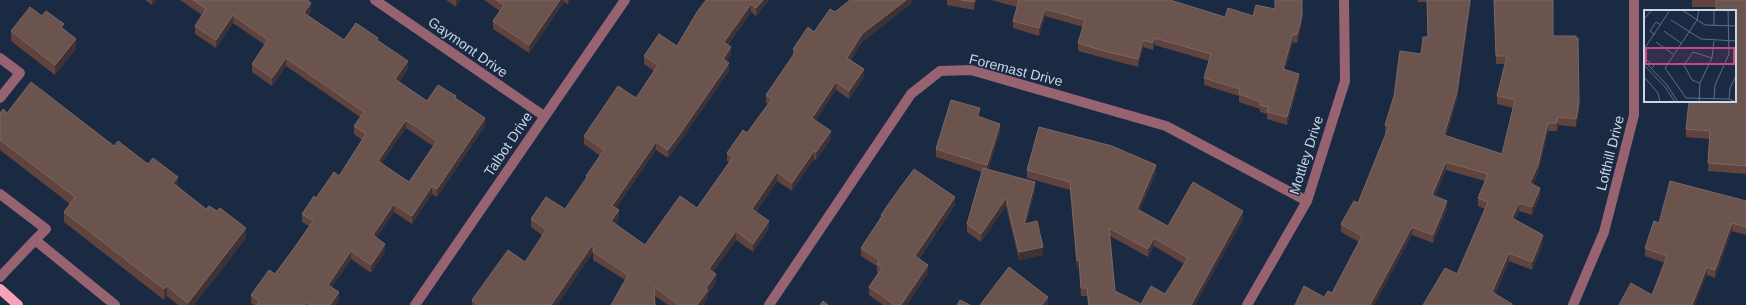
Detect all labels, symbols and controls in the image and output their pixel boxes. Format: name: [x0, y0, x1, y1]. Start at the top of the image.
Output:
inset map: [1644, 10, 1736, 102]
street label: Gaymont Drive: [425, 14, 511, 80]
street label: Foremast Drive: [968, 51, 1065, 89]
street label: Talbot Drive: [481, 109, 535, 179]
street label: Mottley Drive: [1286, 113, 1326, 196]
street label: Lofthill Drive: [1593, 113, 1627, 192]

